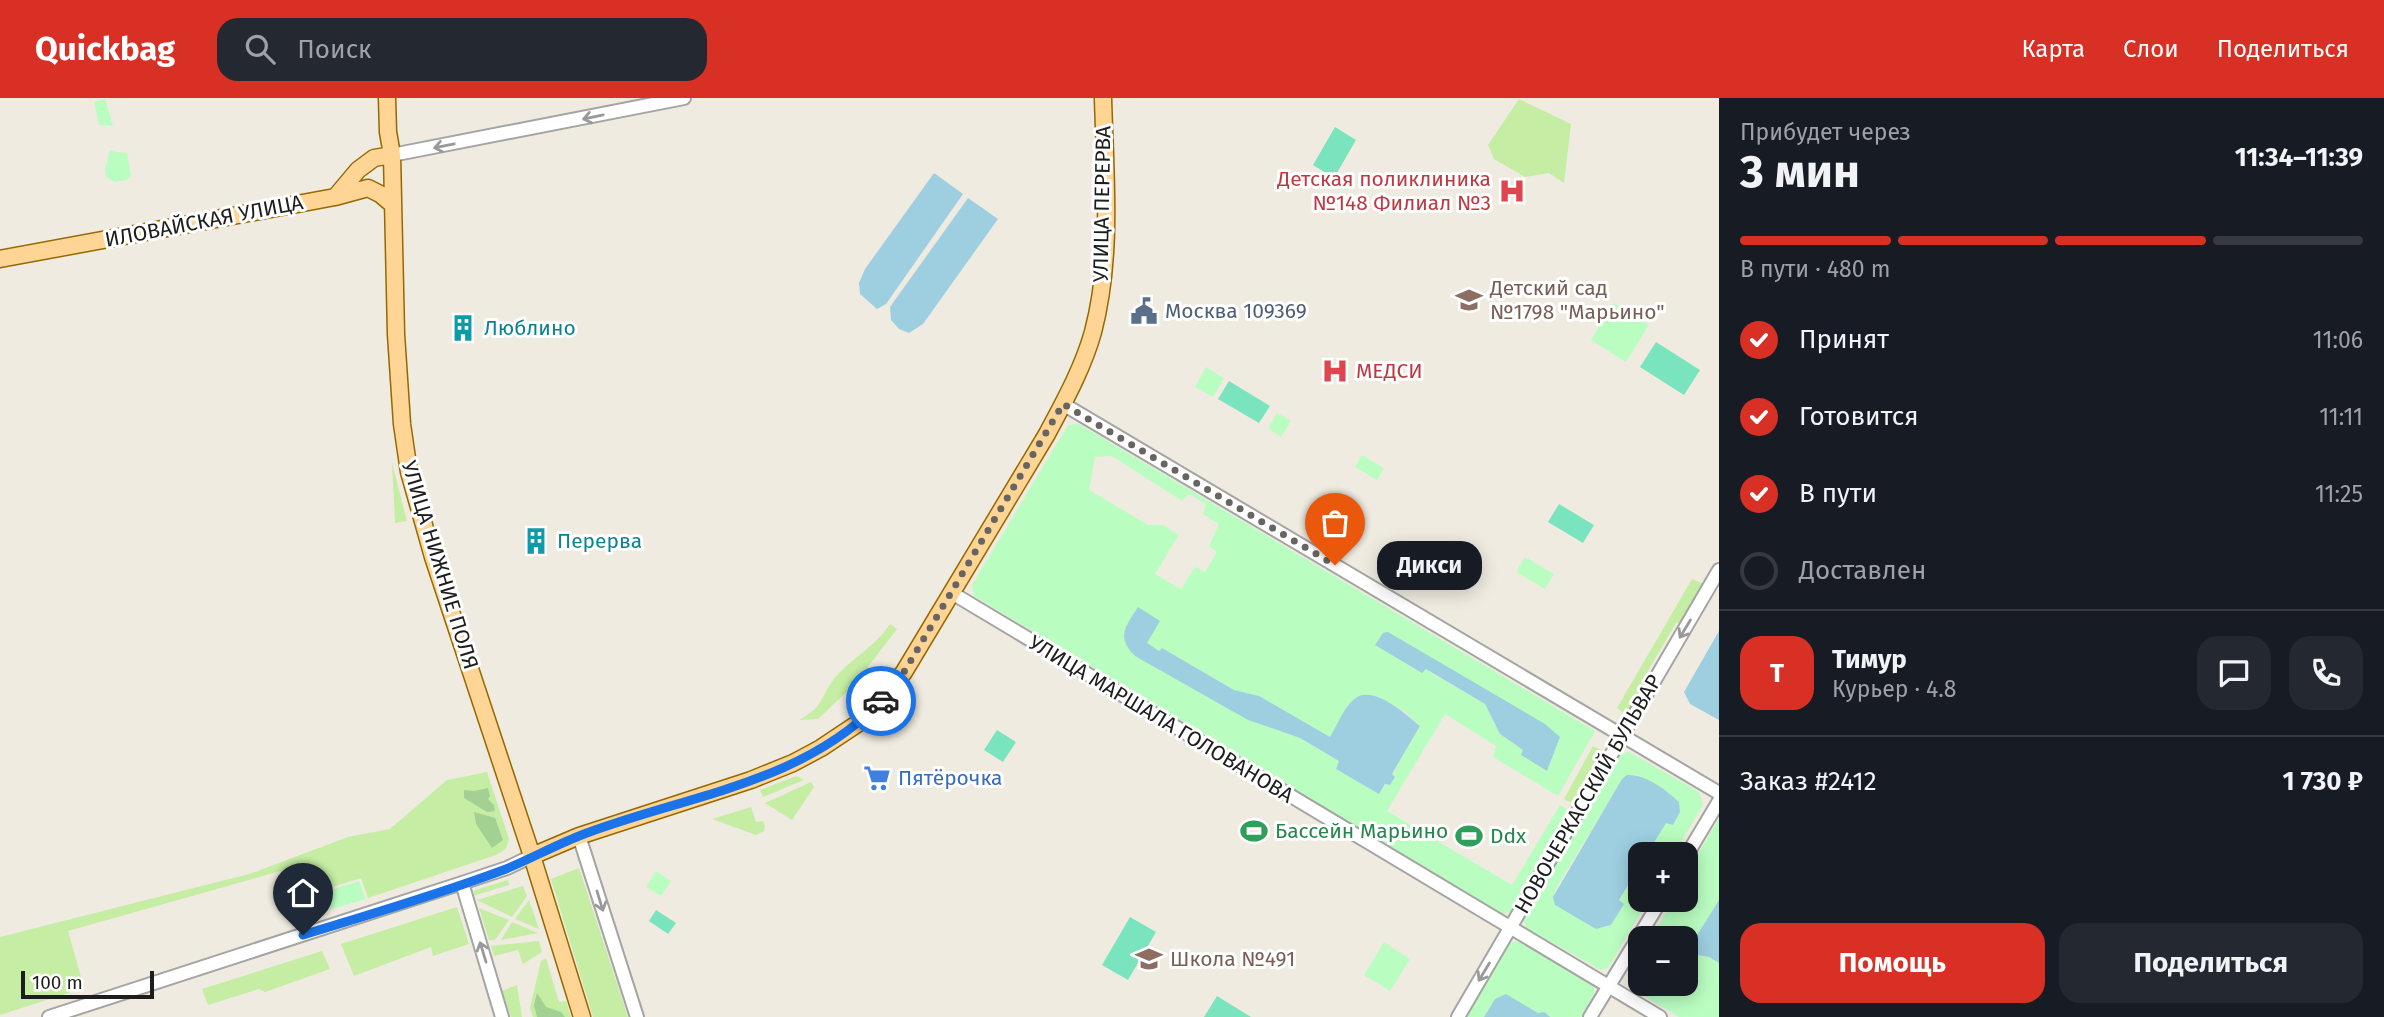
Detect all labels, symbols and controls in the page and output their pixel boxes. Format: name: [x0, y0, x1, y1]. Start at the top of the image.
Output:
search box: [217, 18, 707, 81]
text: Quickbag: [35, 29, 175, 69]
icon: search: [241, 30, 279, 68]
text: Поиск: [297, 34, 372, 65]
text: Карта: [2021, 35, 2085, 63]
text: Слои: [2123, 35, 2179, 63]
text: Поделиться: [2217, 35, 2349, 63]
one-way arrow: [582, 110, 605, 124]
text: Прибудет через: [1740, 118, 1911, 146]
street label: УЛИЦА ПЕРЕРВА: [1088, 126, 1116, 282]
one-way arrow: [433, 140, 456, 154]
text: 11:34–11:39: [2235, 142, 2363, 173]
text: 3 мин: [1740, 144, 1860, 199]
place label: Детская поликлиника №148 Филиал №3: [1276, 166, 1491, 216]
hospital icon: Детская поликлиника №148 Филиал №3: [1497, 176, 1527, 206]
street label: ИЛОВАЙСКАЯ УЛИЦА: [103, 189, 305, 253]
text: В пути · 480 m: [1740, 255, 1890, 283]
place label: Детский сад №1798 "Марьино": [1489, 275, 1665, 325]
school or university icon: Детский сад №1798 "Марьино": [1454, 285, 1484, 315]
public building icon: Москва 109369: [1129, 296, 1159, 326]
place label: Москва 109369: [1165, 298, 1307, 324]
building icon: Люблино: [448, 313, 478, 343]
place label: Люблино: [484, 315, 576, 341]
icon: check: [1740, 321, 1778, 359]
text: Принят: [1799, 324, 1889, 355]
text: 11:06: [2313, 326, 2363, 354]
hospital icon: МЕДСИ: [1320, 356, 1350, 386]
place label: МЕДСИ: [1356, 358, 1423, 384]
icon: check: [1740, 398, 1778, 436]
text: Готовится: [1799, 401, 1919, 432]
text: 11:11: [2319, 403, 2363, 431]
street label: УЛИЦА НИЖНИЕ ПОЛЯ: [396, 458, 484, 672]
icon: check: [1740, 475, 1778, 513]
text: В пути: [1799, 478, 1877, 509]
text: 11:25: [2315, 480, 2363, 508]
pin: [1305, 493, 1365, 565]
icon: bag: [1316, 504, 1354, 542]
building icon: Перерва: [521, 526, 551, 556]
place label: Перерва: [557, 528, 642, 554]
callout: Дикси: [1377, 540, 1482, 589]
text: Дикси: [1397, 551, 1462, 579]
text: Доставлен: [1799, 555, 1926, 586]
one-way arrow: [1677, 618, 1691, 638]
street label: УЛИЦА МАРШАЛА ГОЛОВАНОВА: [1024, 630, 1298, 808]
button: chat: [2197, 636, 2271, 710]
button: phone: [2289, 636, 2363, 710]
text: Тимур: [1832, 644, 1907, 675]
text: Т: [1770, 658, 1784, 689]
courier: [846, 666, 916, 736]
street label: НОВОЧЕРКАССКИЙ БУЛЬВАР: [1509, 670, 1667, 918]
text: Курьер · 4.8: [1832, 675, 1957, 703]
icon: car: [862, 682, 900, 720]
supermarket icon: Пятёрочка: [862, 763, 892, 793]
place label: Пятёрочка: [898, 765, 1002, 791]
text: Заказ #2412: [1740, 766, 1877, 797]
text: 1 730 ₽: [2282, 766, 2363, 797]
sports icon: Бассейн Марьино: [1239, 816, 1269, 846]
place label: Бассейн Марьино: [1275, 818, 1448, 844]
sports icon: Ddx: [1454, 821, 1484, 851]
place label: Ddx: [1490, 823, 1527, 849]
map controls: [1628, 842, 1698, 996]
button: +: [1628, 842, 1698, 912]
pin: [273, 863, 333, 935]
icon: home: [284, 874, 322, 912]
one-way arrow: [595, 889, 607, 911]
button: Помощь: [1740, 923, 2045, 1003]
button: Поделиться: [2059, 923, 2363, 1003]
button: −: [1628, 926, 1698, 996]
one-way arrow: [475, 941, 488, 963]
school or university icon: Школа №491: [1134, 944, 1164, 974]
place label: Школа №491: [1170, 946, 1295, 972]
one-way arrow: [1477, 962, 1491, 982]
scale bar: [21, 968, 154, 1000]
text: 100 m: [32, 971, 83, 994]

